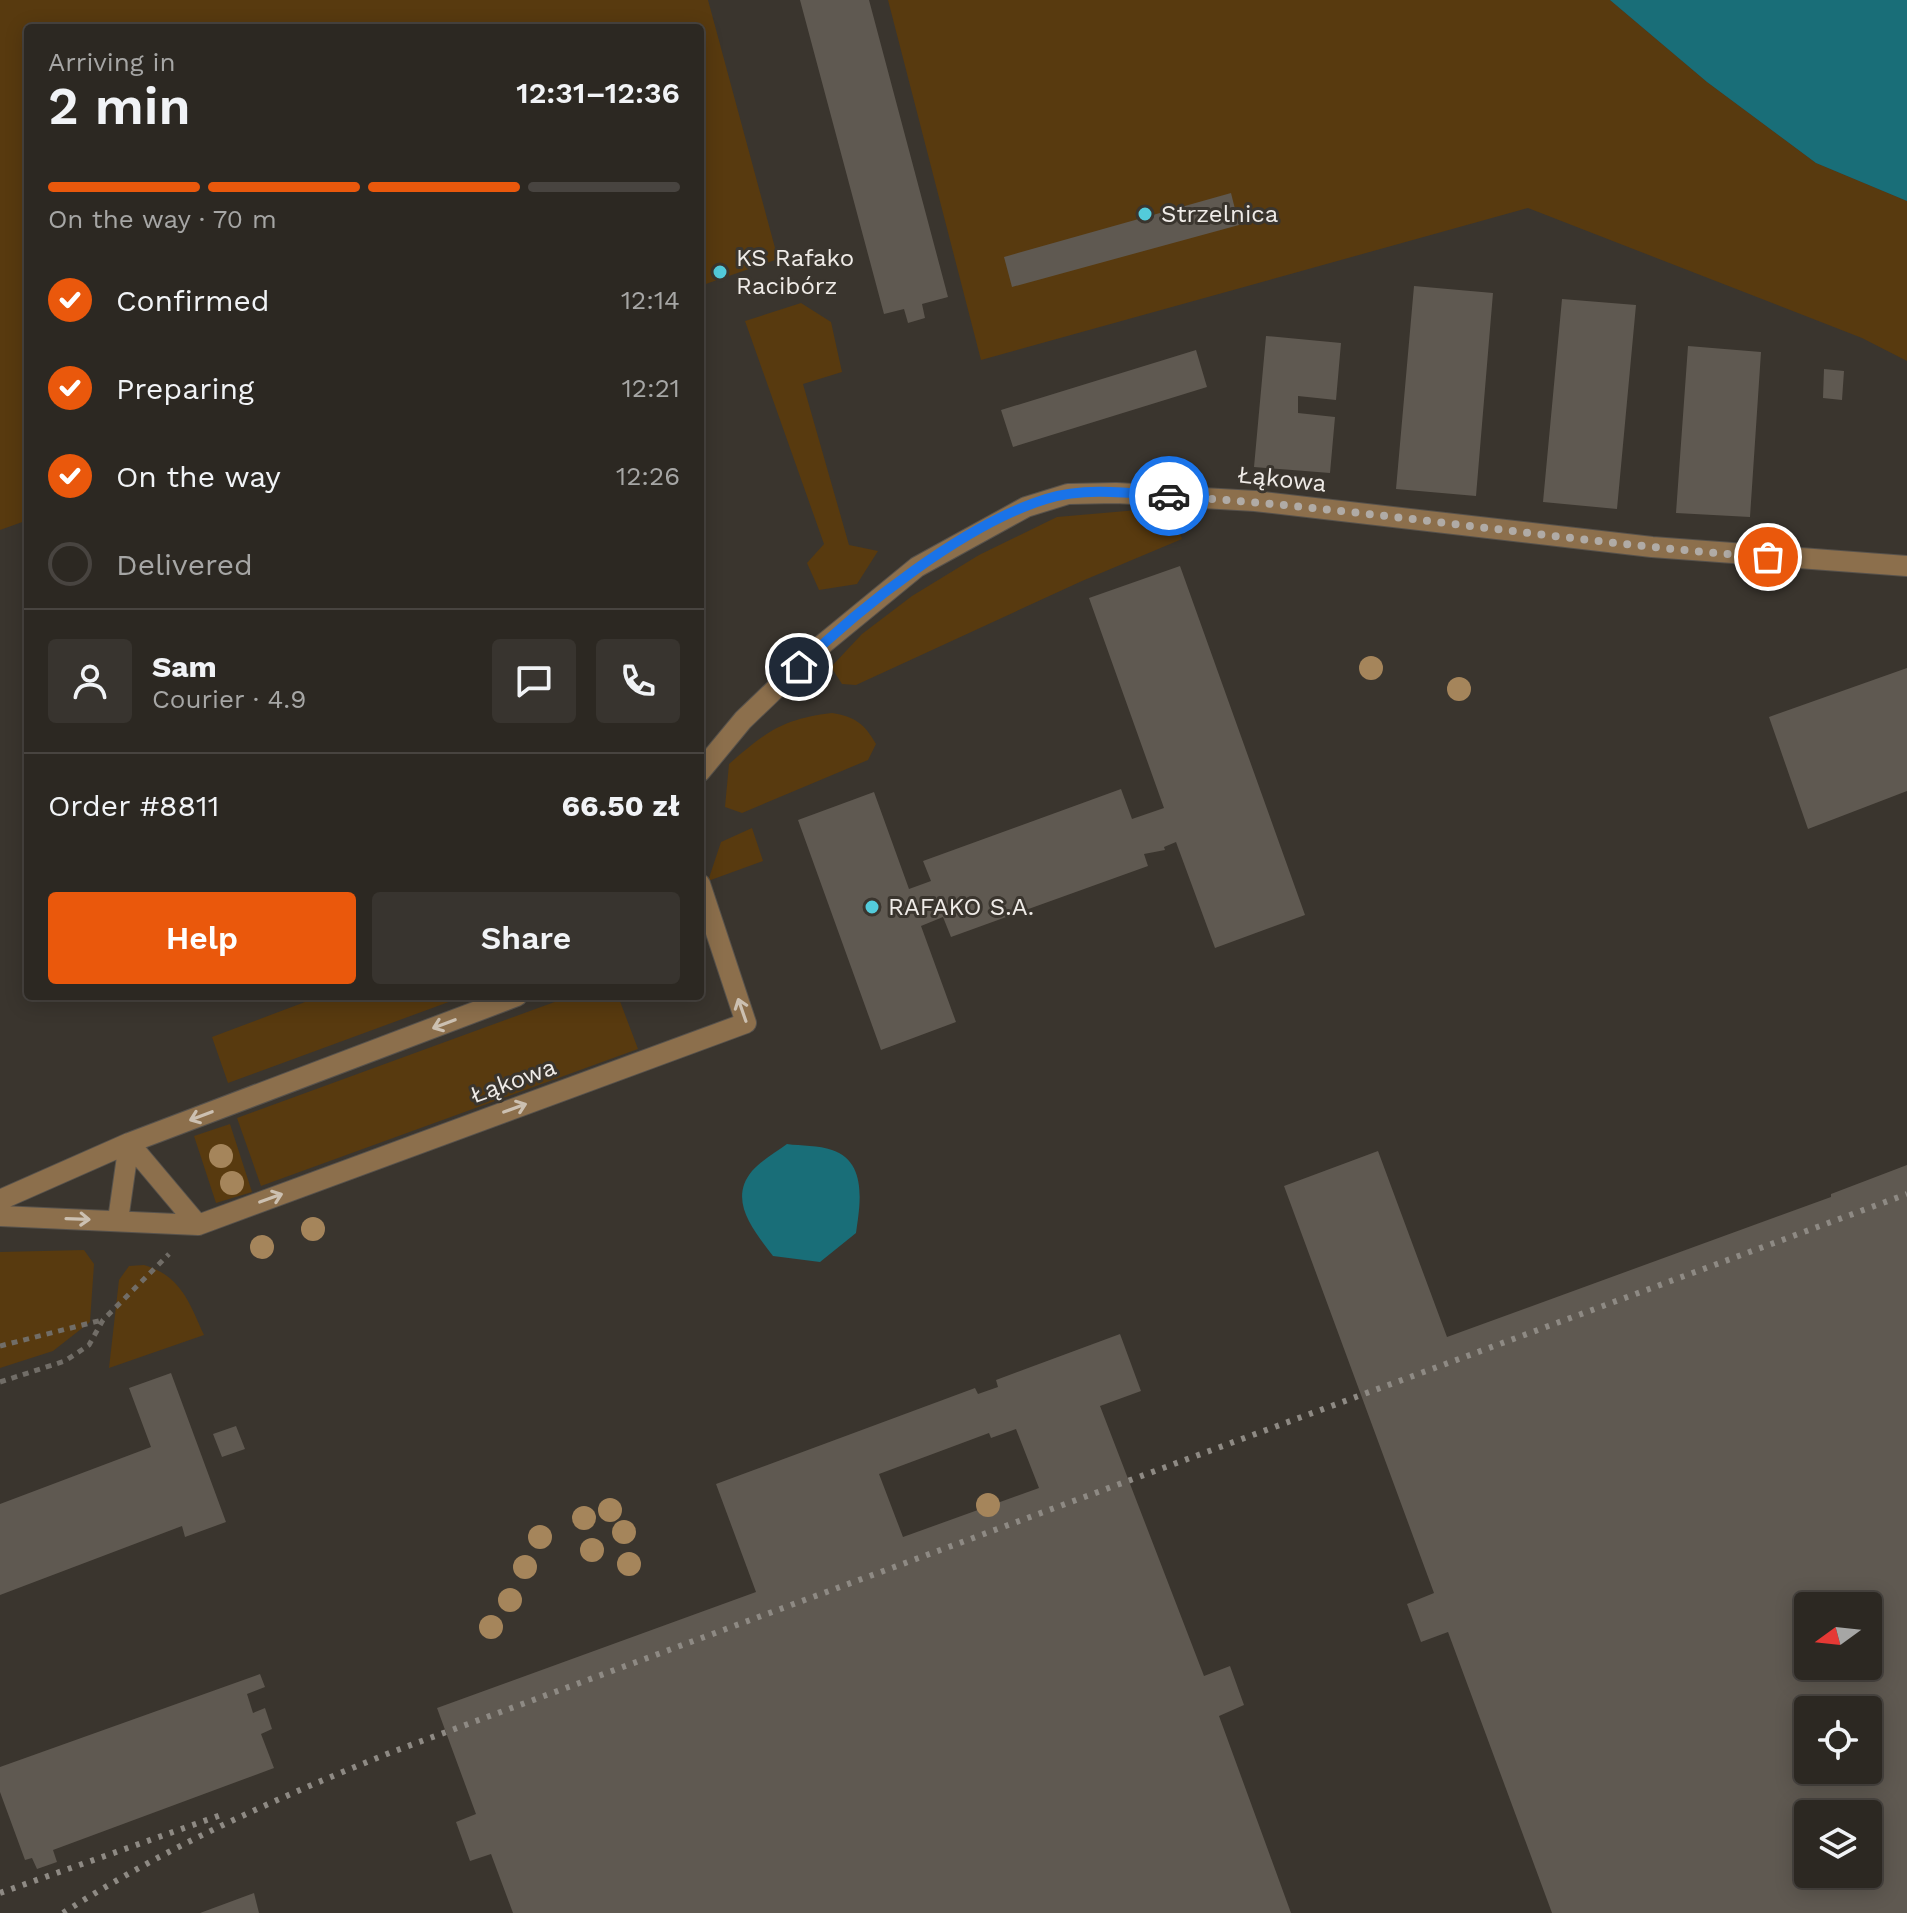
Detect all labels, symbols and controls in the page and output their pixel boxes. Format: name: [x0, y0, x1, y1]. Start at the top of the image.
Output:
text: Arriving in: [48, 47, 176, 77]
text: 12:31–12:36: [516, 75, 680, 110]
text: 2 min: [48, 76, 191, 137]
place label: Strzelnica: [1161, 200, 1278, 228]
text: On the way · 70 m: [48, 204, 277, 234]
marker: Strzelnica: [1136, 205, 1154, 223]
place label: KS Rafako Racibórz: [736, 244, 854, 300]
marker: KS Rafako Racibórz: [711, 263, 729, 281]
icon: check: [48, 278, 92, 322]
text: Confirmed: [116, 283, 270, 318]
text: 12:14: [621, 285, 680, 315]
icon: check: [48, 366, 92, 410]
text: Preparing: [116, 371, 254, 406]
text: 12:21: [622, 373, 680, 403]
icon: check: [48, 454, 92, 498]
courier: [1129, 456, 1209, 536]
text: On the way: [116, 459, 281, 494]
street label: Łąkowa: [1236, 460, 1328, 498]
text: 12:26: [616, 461, 680, 491]
icon: car: [1147, 474, 1191, 518]
pin: [1734, 523, 1802, 591]
icon: bag: [1746, 535, 1790, 579]
text: Delivered: [116, 547, 253, 582]
pin: [765, 633, 833, 701]
button: person: [48, 639, 132, 723]
button: chat: [492, 639, 576, 723]
button: phone: [596, 639, 680, 723]
icon: home: [777, 645, 821, 689]
text: Sam: [152, 649, 217, 684]
text: Courier · 4.9: [152, 684, 306, 714]
text: Order #8811: [48, 788, 219, 823]
text: 66.50 zł: [561, 788, 680, 823]
button: Help: [48, 892, 356, 984]
button: Share: [372, 892, 680, 984]
place label: RAFAKO S.A.: [888, 893, 1034, 921]
marker: RAFAKO S.A.: [863, 898, 881, 916]
one-way arrow: [733, 998, 748, 1023]
one-way arrow: [432, 1018, 457, 1032]
street label: Łąkowa: [466, 1053, 560, 1109]
one-way arrow: [502, 1100, 527, 1114]
one-way arrow: [189, 1110, 213, 1124]
one-way arrow: [258, 1190, 283, 1204]
one-way arrow: [64, 1211, 91, 1226]
north arrow: [1794, 1592, 1882, 1680]
map controls: [1794, 1592, 1882, 1888]
button: locate: [1794, 1696, 1882, 1784]
button: layers: [1794, 1800, 1882, 1888]

